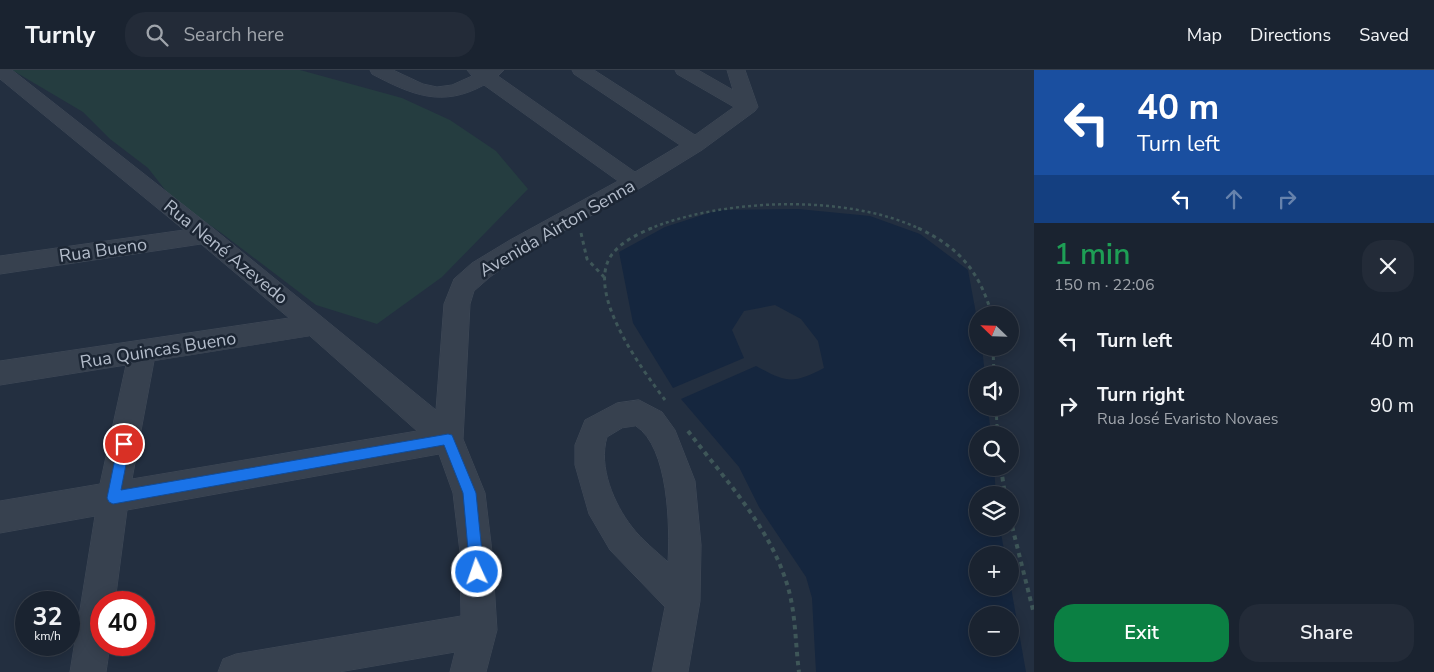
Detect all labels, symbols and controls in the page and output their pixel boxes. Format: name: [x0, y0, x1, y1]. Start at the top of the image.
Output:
search box: [125, 12, 475, 57]
text: Turnly: [25, 19, 95, 51]
icon: search: [143, 21, 171, 49]
text: Search here: [183, 22, 284, 48]
text: Map: [1187, 23, 1222, 47]
text: Directions: [1250, 23, 1331, 47]
text: Saved: [1359, 23, 1409, 47]
text: 40 m: [1137, 84, 1219, 131]
icon: left: [1054, 90, 1119, 155]
text: Turn left: [1137, 129, 1220, 159]
street label: Avenida Airton Senna: [475, 174, 639, 282]
icon: left: [1167, 185, 1195, 213]
icon: ahead: [1220, 185, 1248, 213]
icon: right: [1273, 185, 1301, 213]
street label: Rua Nené Azevedo: [159, 194, 293, 310]
street label: Rua Bueno: [58, 232, 148, 268]
text: 1 min: [1054, 234, 1130, 275]
button: close: [1362, 240, 1414, 292]
text: 150 m · 22:06: [1054, 274, 1155, 296]
north arrow: [969, 306, 1019, 356]
map controls: [969, 306, 1019, 656]
street label: Rua Quincas Bueno: [78, 326, 238, 374]
icon: left: [1054, 327, 1082, 355]
text: Turn left: [1097, 328, 1172, 354]
text: 40 m: [1370, 328, 1414, 354]
button: sound: [969, 366, 1019, 416]
text: Turn right: [1097, 382, 1184, 408]
icon: right: [1054, 392, 1082, 420]
text: 90 m: [1370, 393, 1414, 419]
text: Rua José Evaristo Novaes: [1097, 408, 1278, 430]
pin: [103, 423, 145, 465]
button: search: [969, 426, 1019, 476]
icon: arrive: [110, 430, 138, 458]
button: layers: [969, 486, 1019, 536]
position arrow: [450, 545, 502, 597]
button: +: [969, 546, 1019, 596]
speed limit sign: 40: [90, 591, 155, 656]
text: 32: [32, 600, 63, 634]
button: Exit: [1054, 604, 1229, 662]
button: Share: [1239, 604, 1414, 662]
button: −: [969, 606, 1019, 656]
text: km/h: [34, 628, 61, 644]

